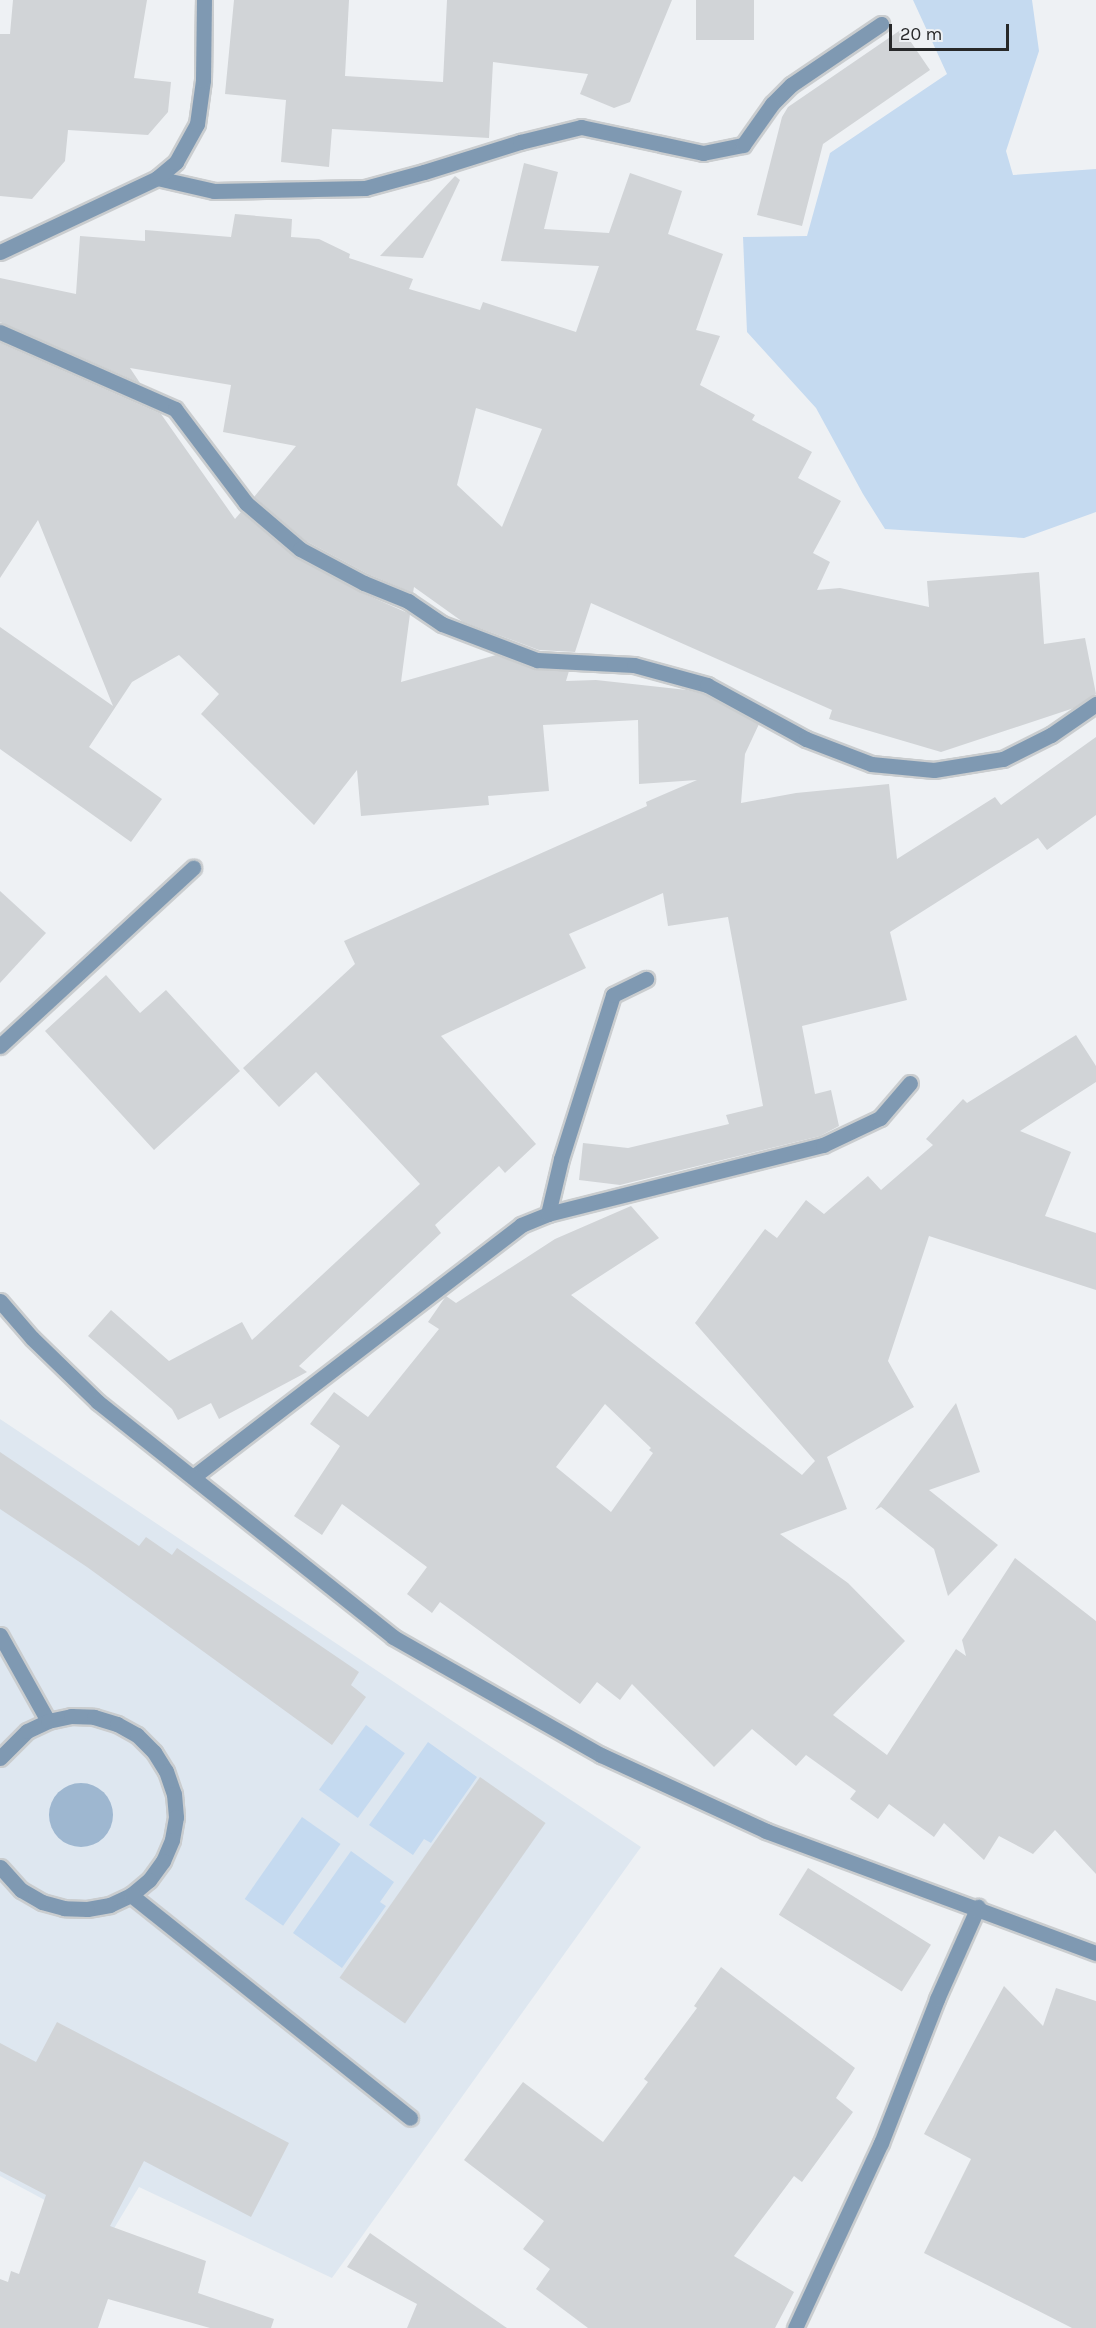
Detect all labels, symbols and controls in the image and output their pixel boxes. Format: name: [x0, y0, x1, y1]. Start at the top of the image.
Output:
scale bar: [892, 12, 1012, 50]
text: 20 m: [900, 23, 942, 45]

